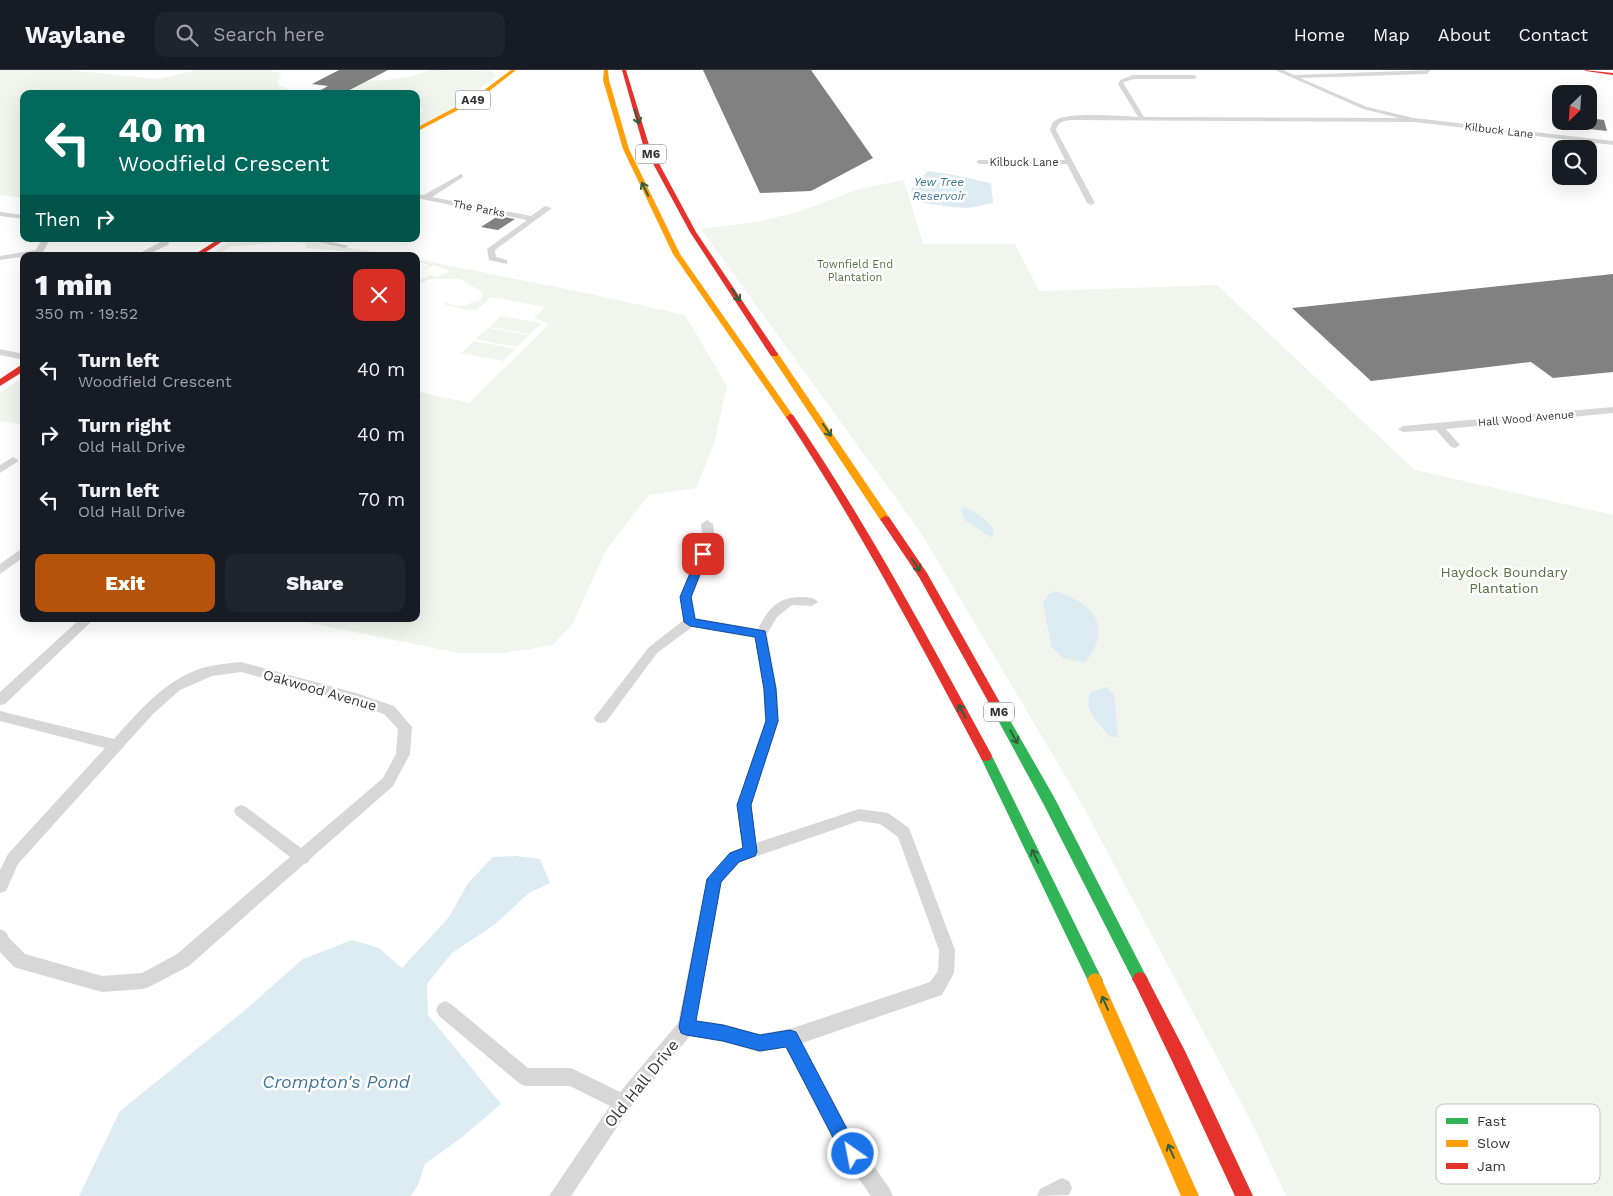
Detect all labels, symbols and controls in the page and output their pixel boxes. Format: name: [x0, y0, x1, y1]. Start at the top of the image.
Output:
search box: [155, 12, 505, 57]
text: Waylane: [25, 21, 125, 49]
icon: search: [173, 21, 201, 49]
text: Search here: [213, 23, 325, 46]
text: Home: [1294, 24, 1345, 45]
text: Map: [1373, 24, 1410, 45]
text: About: [1438, 24, 1490, 45]
text: Contact: [1518, 24, 1588, 45]
north arrow: [1552, 85, 1598, 130]
map controls: [1552, 85, 1597, 185]
road number: A49: [456, 90, 490, 110]
text: 40 m: [118, 109, 206, 151]
one-way arrow: [633, 109, 642, 124]
icon: left: [35, 110, 100, 175]
street label: Kilbuck Lane: [1464, 120, 1534, 141]
button: search: [1552, 140, 1597, 185]
road number: M6: [636, 144, 666, 164]
text: Woodfield Crescent: [118, 151, 330, 176]
street label: Kilbuck Lane: [989, 156, 1059, 169]
water label: Yew Tree Reservoir: [913, 175, 967, 203]
one-way arrow: [640, 181, 650, 196]
street label: The Parks: [452, 197, 506, 220]
icon: right: [91, 205, 119, 233]
text: Then: [35, 208, 81, 231]
park label: Townfield End Plantation: [817, 258, 893, 284]
text: 1 min: [35, 267, 112, 302]
button: close: [353, 269, 405, 321]
one-way arrow: [731, 288, 741, 302]
text: 350 m · 19:52: [35, 304, 138, 323]
text: Turn left: [78, 349, 159, 372]
icon: left: [35, 356, 63, 384]
text: 40 m: [357, 358, 405, 381]
text: Woodfield Crescent: [78, 372, 232, 391]
street label: Hall Wood Avenue: [1477, 408, 1575, 429]
text: Turn right: [78, 414, 171, 437]
icon: right: [35, 421, 63, 449]
text: 40 m: [357, 423, 405, 446]
one-way arrow: [821, 423, 832, 437]
text: Old Hall Drive: [78, 437, 186, 456]
text: Turn left: [78, 479, 159, 502]
icon: left: [35, 486, 63, 514]
text: 70 m: [358, 488, 405, 511]
text: Old Hall Drive: [78, 502, 186, 521]
pin: [682, 533, 724, 575]
icon: arrive: [689, 540, 717, 568]
button: Exit: [35, 554, 215, 612]
button: Share: [225, 554, 405, 612]
one-way arrow: [911, 558, 921, 572]
park label: Haydock Boundary Plantation: [1441, 564, 1568, 596]
street label: Oakwood Avenue: [262, 666, 378, 714]
road number: M6: [984, 702, 1014, 722]
one-way arrow: [957, 704, 966, 719]
one-way arrow: [1009, 730, 1019, 744]
one-way arrow: [1030, 849, 1039, 864]
one-way arrow: [1099, 996, 1109, 1011]
street label: Old Hall Drive: [600, 1036, 683, 1131]
water label: Crompton's Pond: [262, 1071, 411, 1092]
legend: [1436, 1104, 1600, 1184]
text: Fast: [1477, 1113, 1506, 1129]
position arrow: [826, 1127, 878, 1179]
text: Slow: [1477, 1135, 1510, 1151]
one-way arrow: [1165, 1144, 1175, 1159]
text: Jam: [1477, 1158, 1506, 1174]

